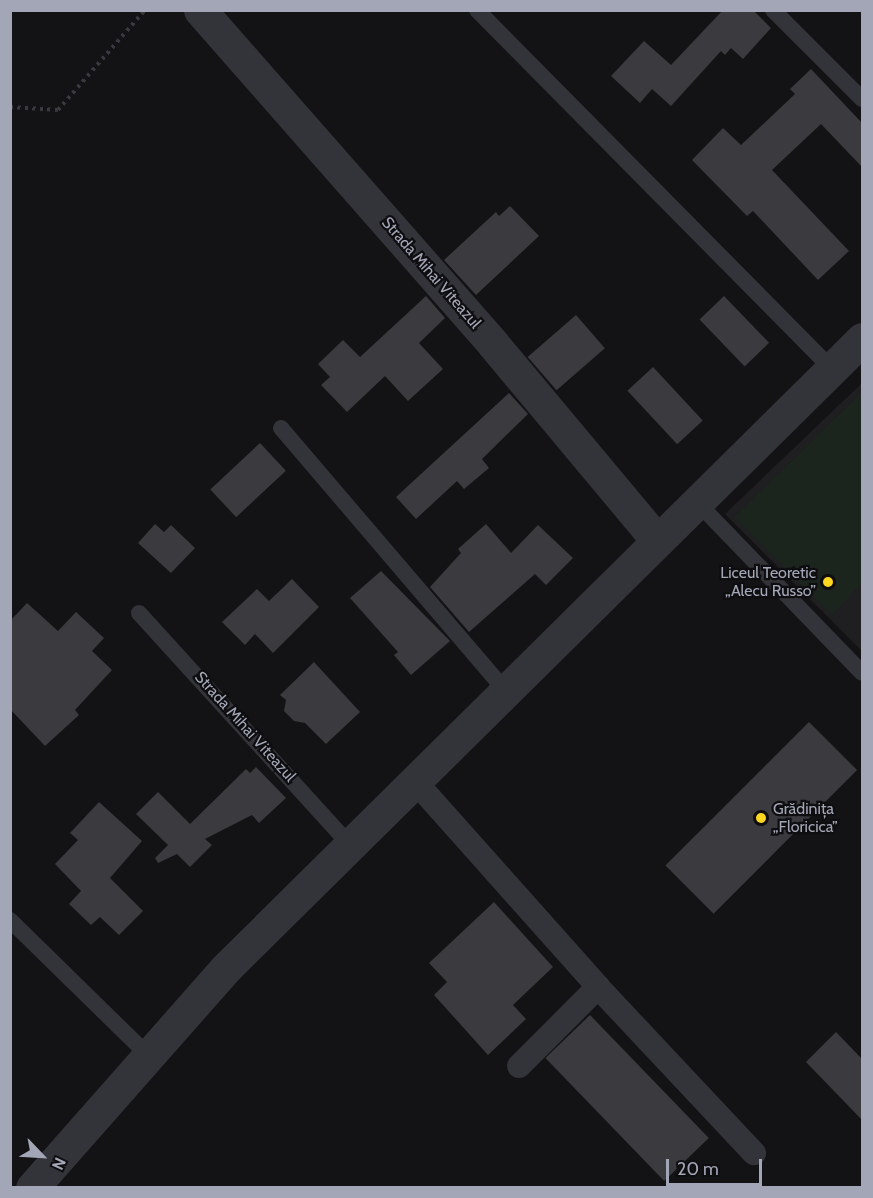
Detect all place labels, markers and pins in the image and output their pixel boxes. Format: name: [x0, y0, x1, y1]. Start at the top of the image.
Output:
place label: Liceul Teoretic „Alecu Russo”: [720, 563, 816, 601]
marker: Liceul Teoretic „Alecu Russo”: [821, 575, 835, 589]
place label: Grădinița „Floricica”: [773, 799, 838, 837]
marker: Grădinița „Floricica”: [754, 811, 768, 825]

